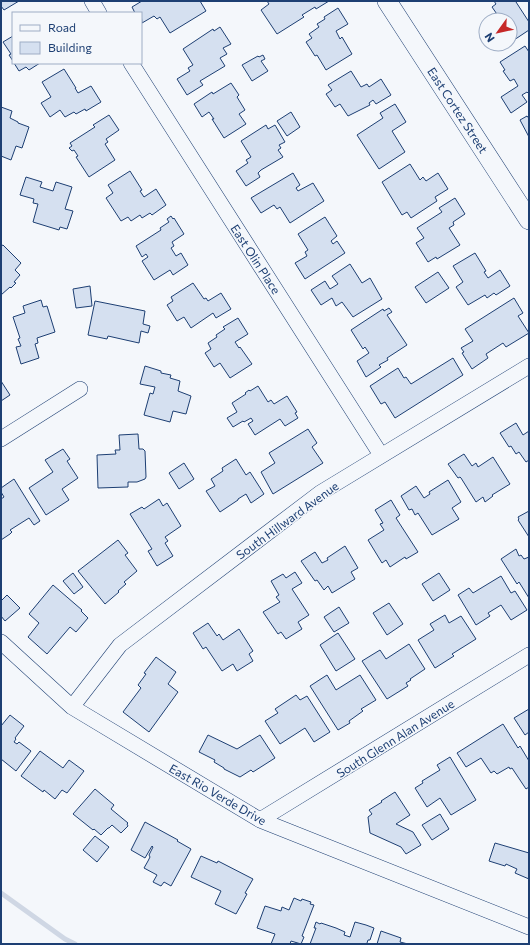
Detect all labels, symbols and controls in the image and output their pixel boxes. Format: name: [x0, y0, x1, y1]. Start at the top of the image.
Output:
legend: [12, 12, 142, 64]
north arrow: [478, 12, 518, 52]
text: Road: [48, 20, 76, 34]
text: N: [481, 31, 497, 45]
text: Building: [48, 40, 92, 54]
street label: East Cortez Street: [425, 64, 491, 156]
street label: East Olin Place: [228, 222, 284, 296]
street label: South Hillward Avenue: [233, 478, 341, 562]
street label: South Glenn Alan Avenue: [334, 696, 456, 780]
street label: East Rio Verde Drive: [167, 761, 269, 827]

